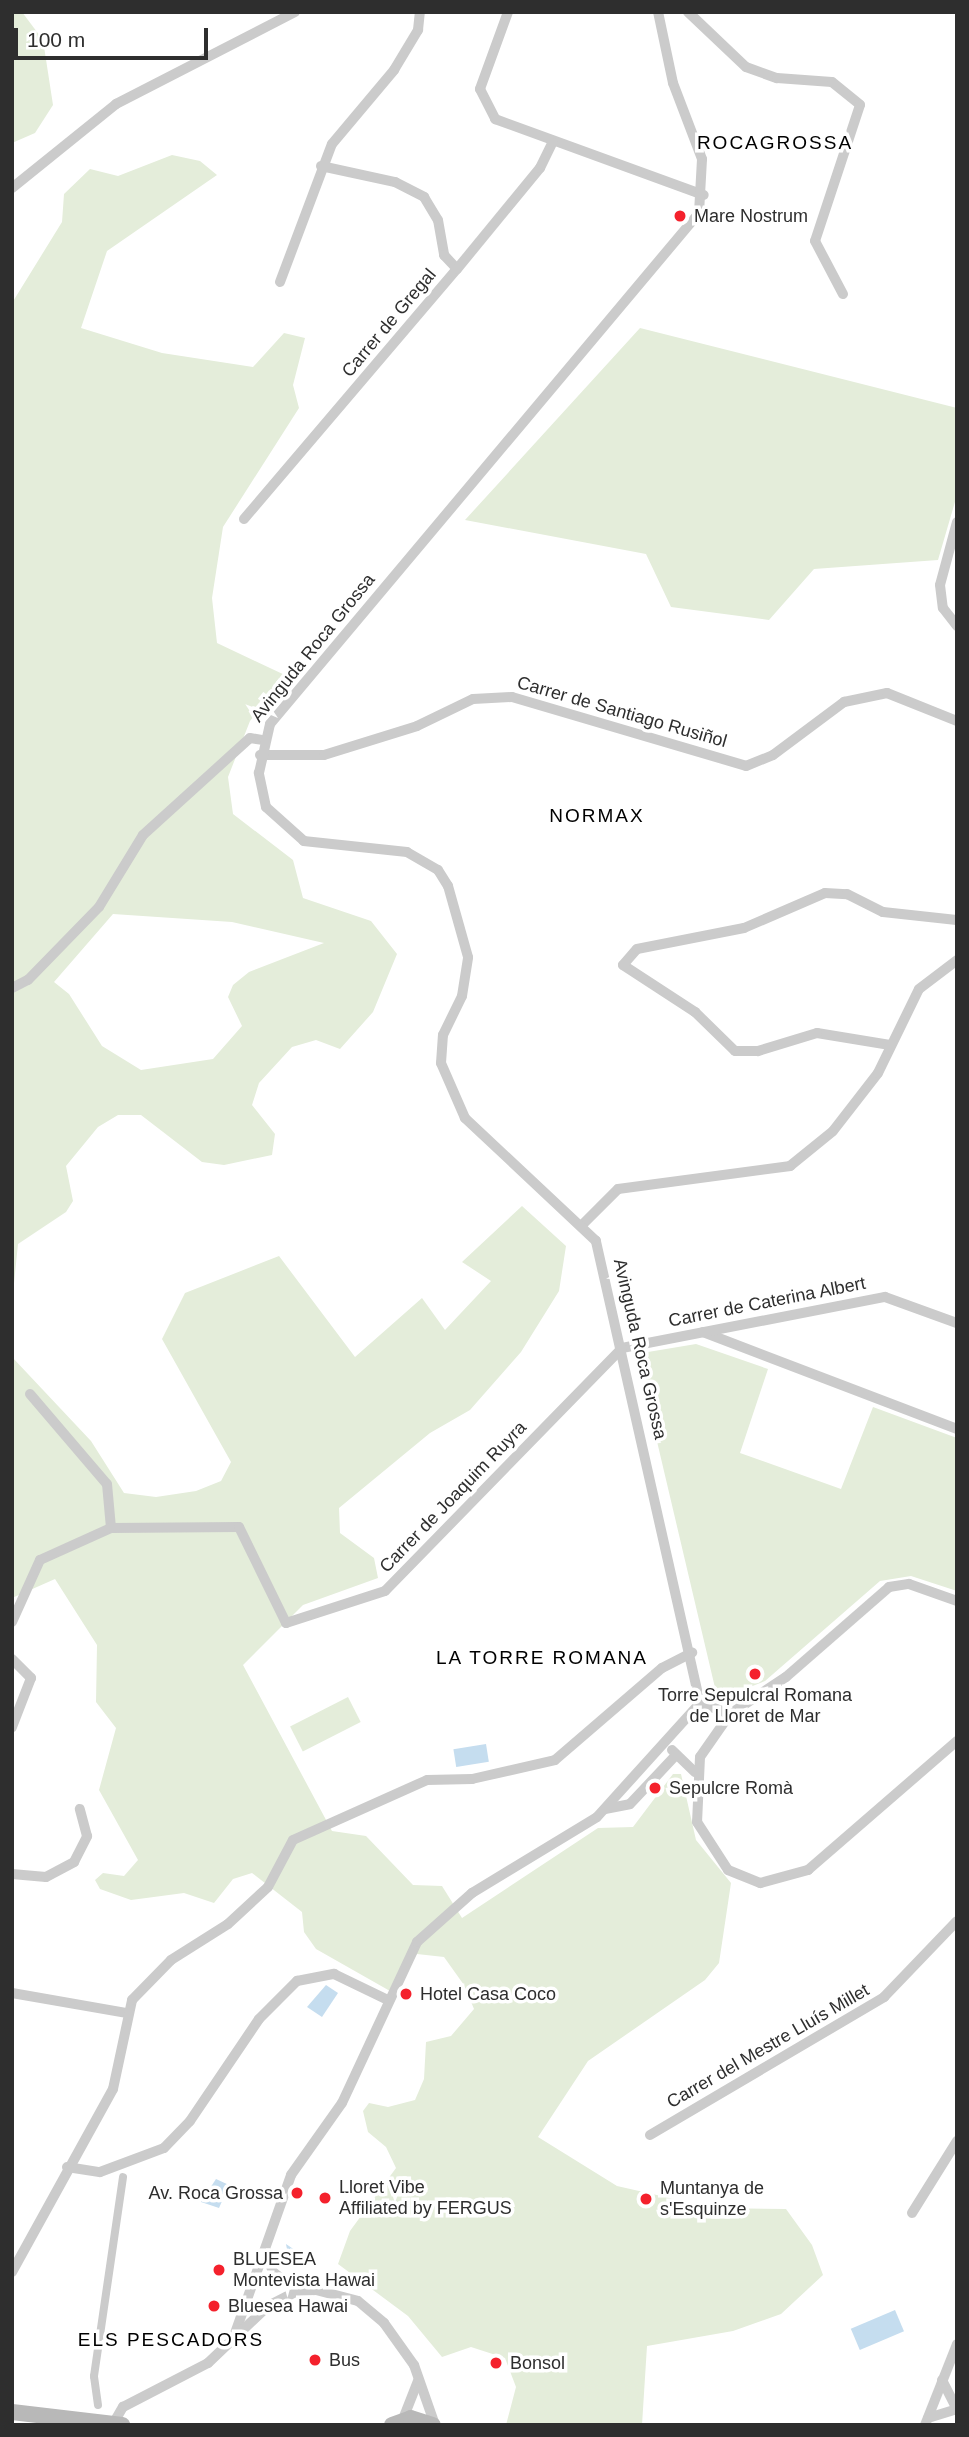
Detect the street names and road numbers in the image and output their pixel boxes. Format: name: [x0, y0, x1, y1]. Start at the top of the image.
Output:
street label: Carrer de Gregal: [337, 264, 441, 382]
street label: Avinguda Roca Grossa: [246, 569, 380, 727]
street label: Carrer de Santiago Rusiñol: [515, 672, 729, 752]
street label: Avinguda Roca Grossa: [609, 1257, 671, 1441]
street label: Carrer de Caterina Albert: [666, 1272, 868, 1332]
street label: Carrer de Joaquim Ruyra: [375, 1417, 531, 1577]
street label: Carrer del Mestre Lluís Millet: [663, 1979, 873, 2113]

